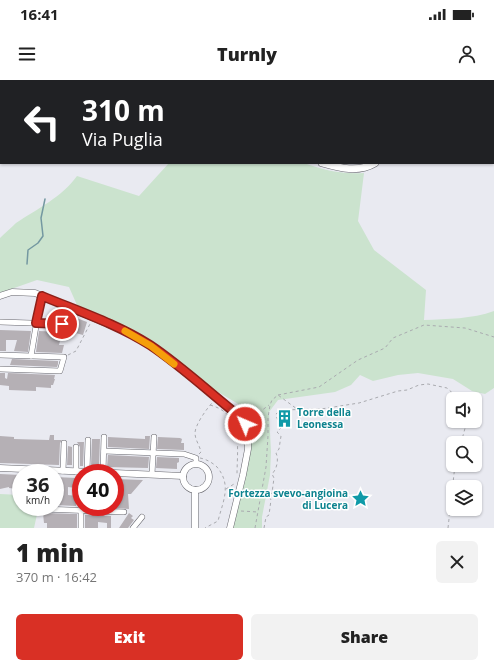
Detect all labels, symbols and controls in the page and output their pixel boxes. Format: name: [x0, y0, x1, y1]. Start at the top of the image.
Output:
text: 16:41: [20, 4, 59, 24]
text: Turnly: [217, 42, 277, 66]
icon: menu: [16, 43, 38, 65]
icon: person: [456, 43, 478, 65]
text: 310 m: [82, 91, 165, 129]
icon: left: [16, 96, 68, 148]
text: Via Puglia: [82, 127, 163, 151]
pin: [45, 307, 79, 341]
icon: arrive: [51, 313, 73, 335]
map controls: [446, 392, 482, 516]
button: sound: [446, 392, 482, 428]
position arrow: [224, 403, 266, 445]
place label: Torre della Leonessa: [297, 405, 351, 431]
building icon: Torre della Leonessa: [274, 408, 294, 428]
button: search: [446, 436, 482, 472]
speed limit sign: 40: [72, 464, 124, 516]
text: 36: [27, 471, 49, 498]
button: layers: [446, 480, 482, 516]
place label: Fortezza svevo-angioina di Lucera: [228, 486, 348, 512]
place icon: Fortezza svevo-angioina di Lucera: [351, 489, 371, 509]
text: km/h: [26, 493, 50, 507]
text: 1 min: [16, 536, 84, 569]
button: close: [436, 541, 478, 583]
text: 370 m · 16:42: [16, 568, 97, 586]
button: Exit: [16, 614, 243, 660]
button: Share: [251, 614, 478, 660]

